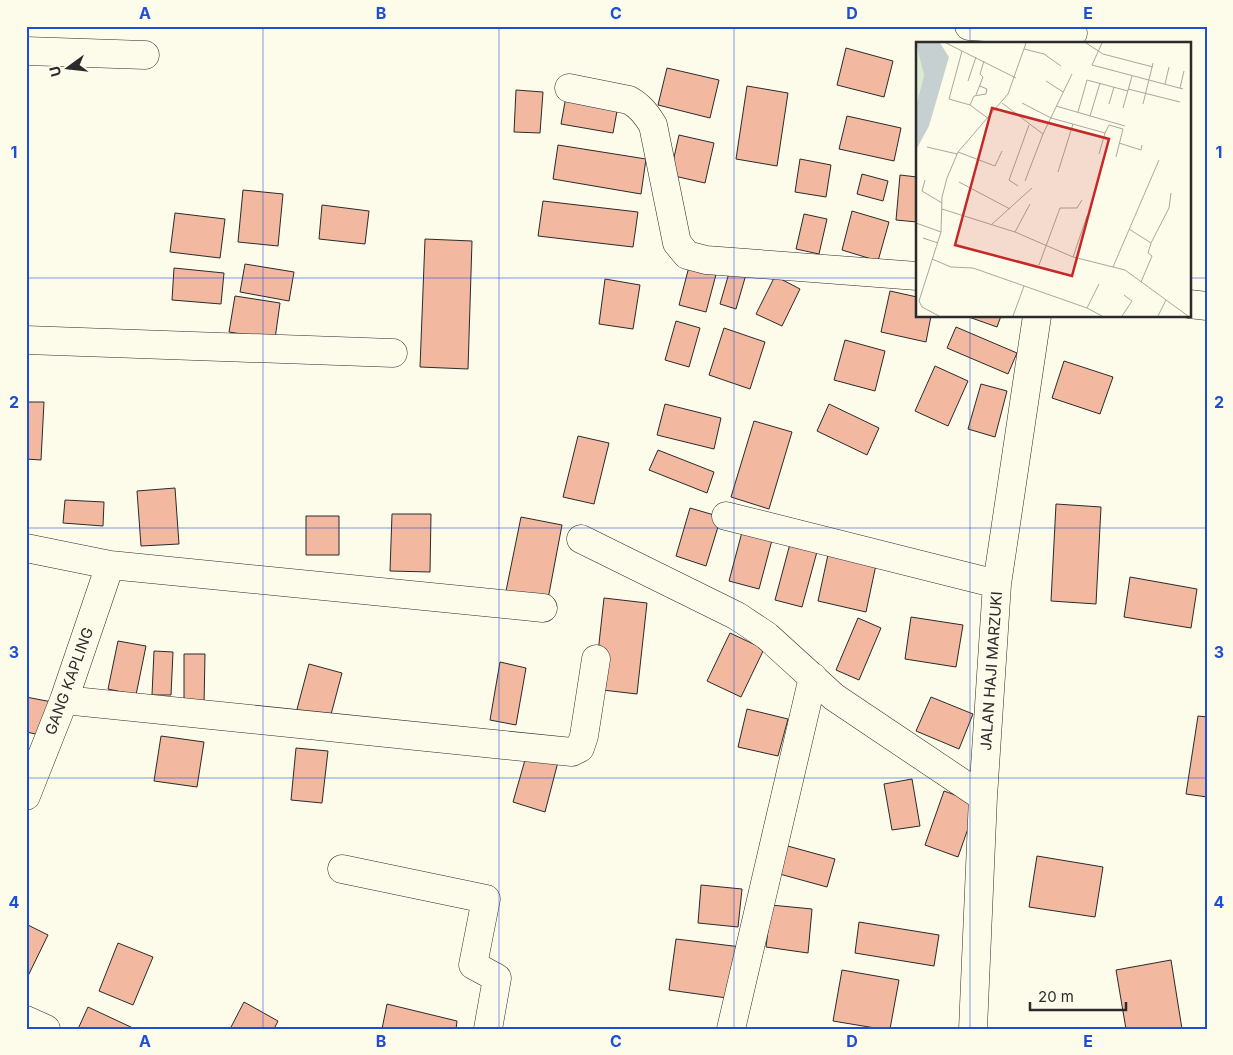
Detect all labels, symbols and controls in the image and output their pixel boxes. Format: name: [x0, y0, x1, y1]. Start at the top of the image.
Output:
text: A: [139, 3, 151, 23]
text: B: [376, 3, 386, 23]
text: C: [610, 3, 622, 23]
text: D: [846, 3, 858, 23]
text: E: [1083, 3, 1093, 23]
north arrow: [42, 42, 92, 92]
inset map: [916, 42, 1190, 318]
text: U: [45, 64, 64, 79]
text: 1: [11, 142, 17, 162]
text: 1: [1216, 142, 1222, 162]
text: 2: [9, 392, 19, 412]
text: 2: [1214, 392, 1224, 412]
street label: JALAN HAJI MARZUKI: [976, 591, 1006, 751]
street label: GANG KAPLING: [41, 625, 97, 737]
text: 3: [9, 642, 19, 662]
text: 3: [1214, 642, 1224, 662]
text: 4: [9, 892, 20, 912]
text: 4: [1214, 892, 1225, 912]
scale bar: [1030, 980, 1127, 1012]
text: 20 m: [1038, 987, 1074, 1006]
text: A: [139, 1031, 151, 1051]
text: B: [376, 1031, 386, 1051]
text: C: [610, 1031, 622, 1051]
text: D: [846, 1031, 858, 1051]
text: E: [1083, 1031, 1093, 1051]

